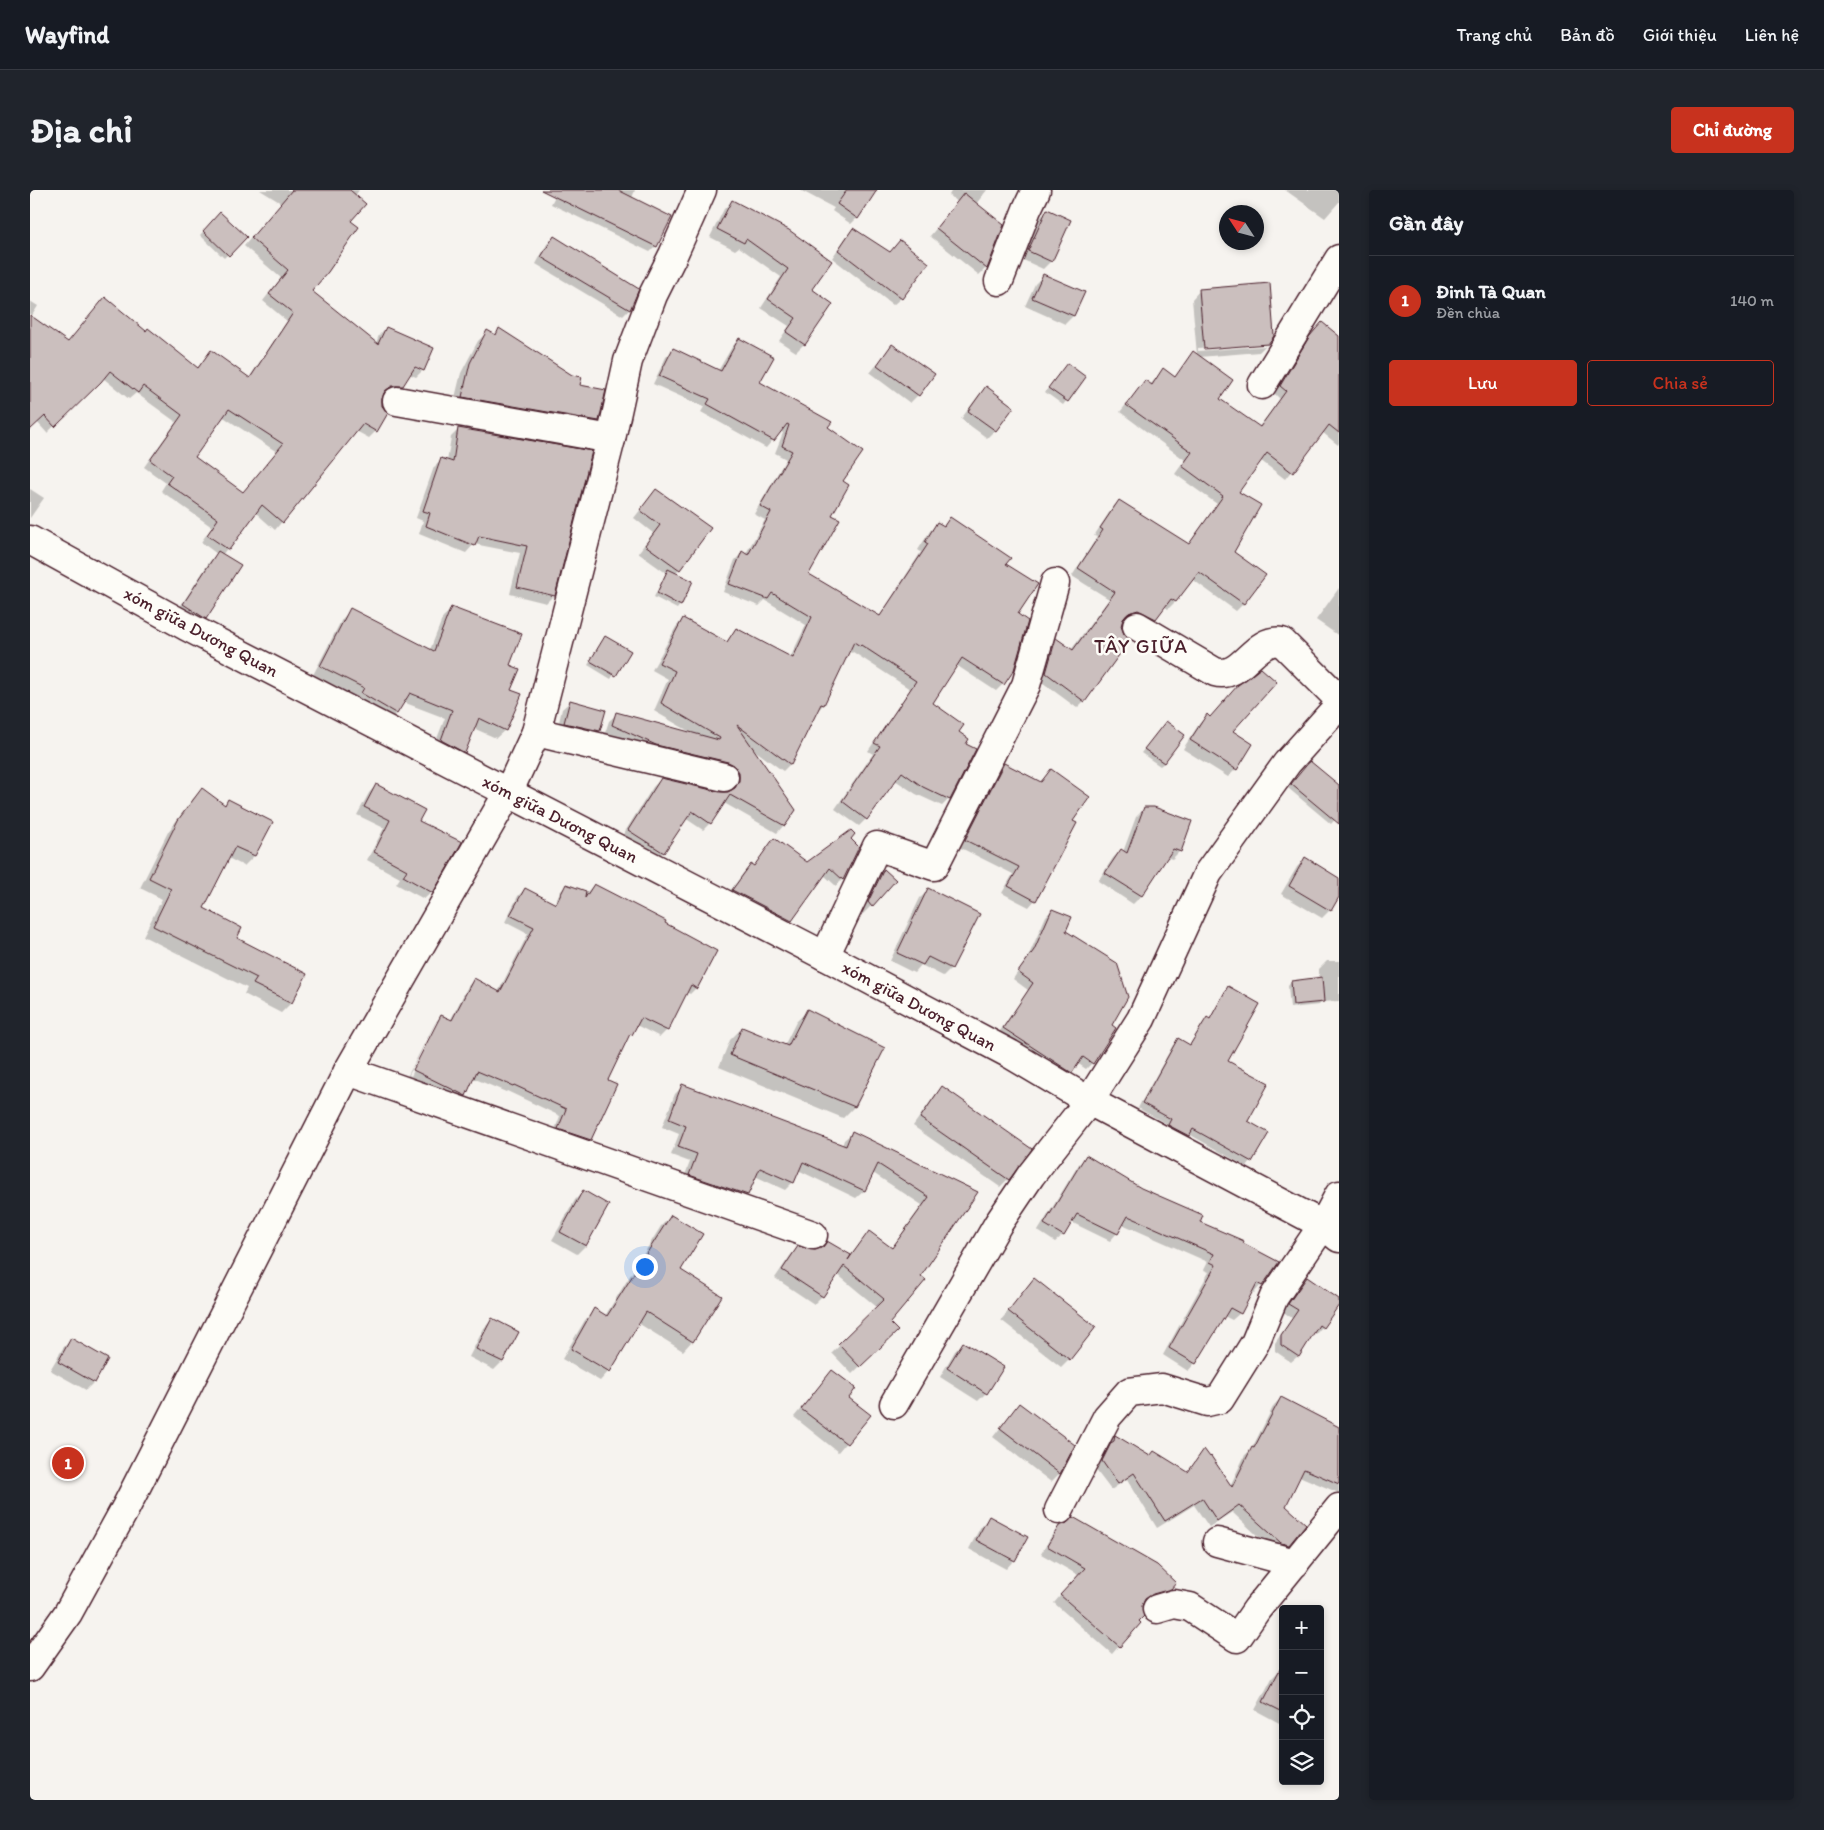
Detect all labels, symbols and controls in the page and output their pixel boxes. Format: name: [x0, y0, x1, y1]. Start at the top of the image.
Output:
text: Wayfind: [25, 20, 109, 49]
text: Trang chủ: [1456, 24, 1532, 46]
text: Bản đồ: [1560, 24, 1615, 46]
text: Giới thiệu: [1643, 24, 1717, 46]
text: Liên hệ: [1745, 24, 1799, 46]
button: Chỉ đường: [1671, 107, 1794, 153]
text: Địa chỉ: [30, 109, 132, 151]
north arrow: [1219, 205, 1264, 250]
text: Gần đây: [1389, 210, 1463, 235]
text: Đinh Tà Quan: [1436, 280, 1546, 303]
text: 1: [1401, 291, 1409, 310]
text: 140 m: [1730, 291, 1774, 310]
text: Đền chùa: [1436, 303, 1500, 322]
button: Lưu: [1389, 360, 1577, 406]
button: Chia sẻ: [1587, 360, 1774, 406]
street label: xóm giữa Dương Quan: [120, 582, 282, 682]
district label: TÂY GIỮA: [1094, 634, 1188, 658]
street label: xóm giữa Dương Quan: [478, 770, 642, 868]
street label: xóm giữa Dương Quan: [838, 956, 1000, 1056]
your location: [632, 1254, 658, 1280]
pin: 1: [52, 1444, 84, 1482]
map controls: [1279, 1605, 1324, 1785]
button: +: [1279, 1605, 1324, 1650]
button: −: [1279, 1650, 1324, 1695]
button: locate: [1279, 1695, 1324, 1740]
button: layers: [1279, 1740, 1324, 1785]

